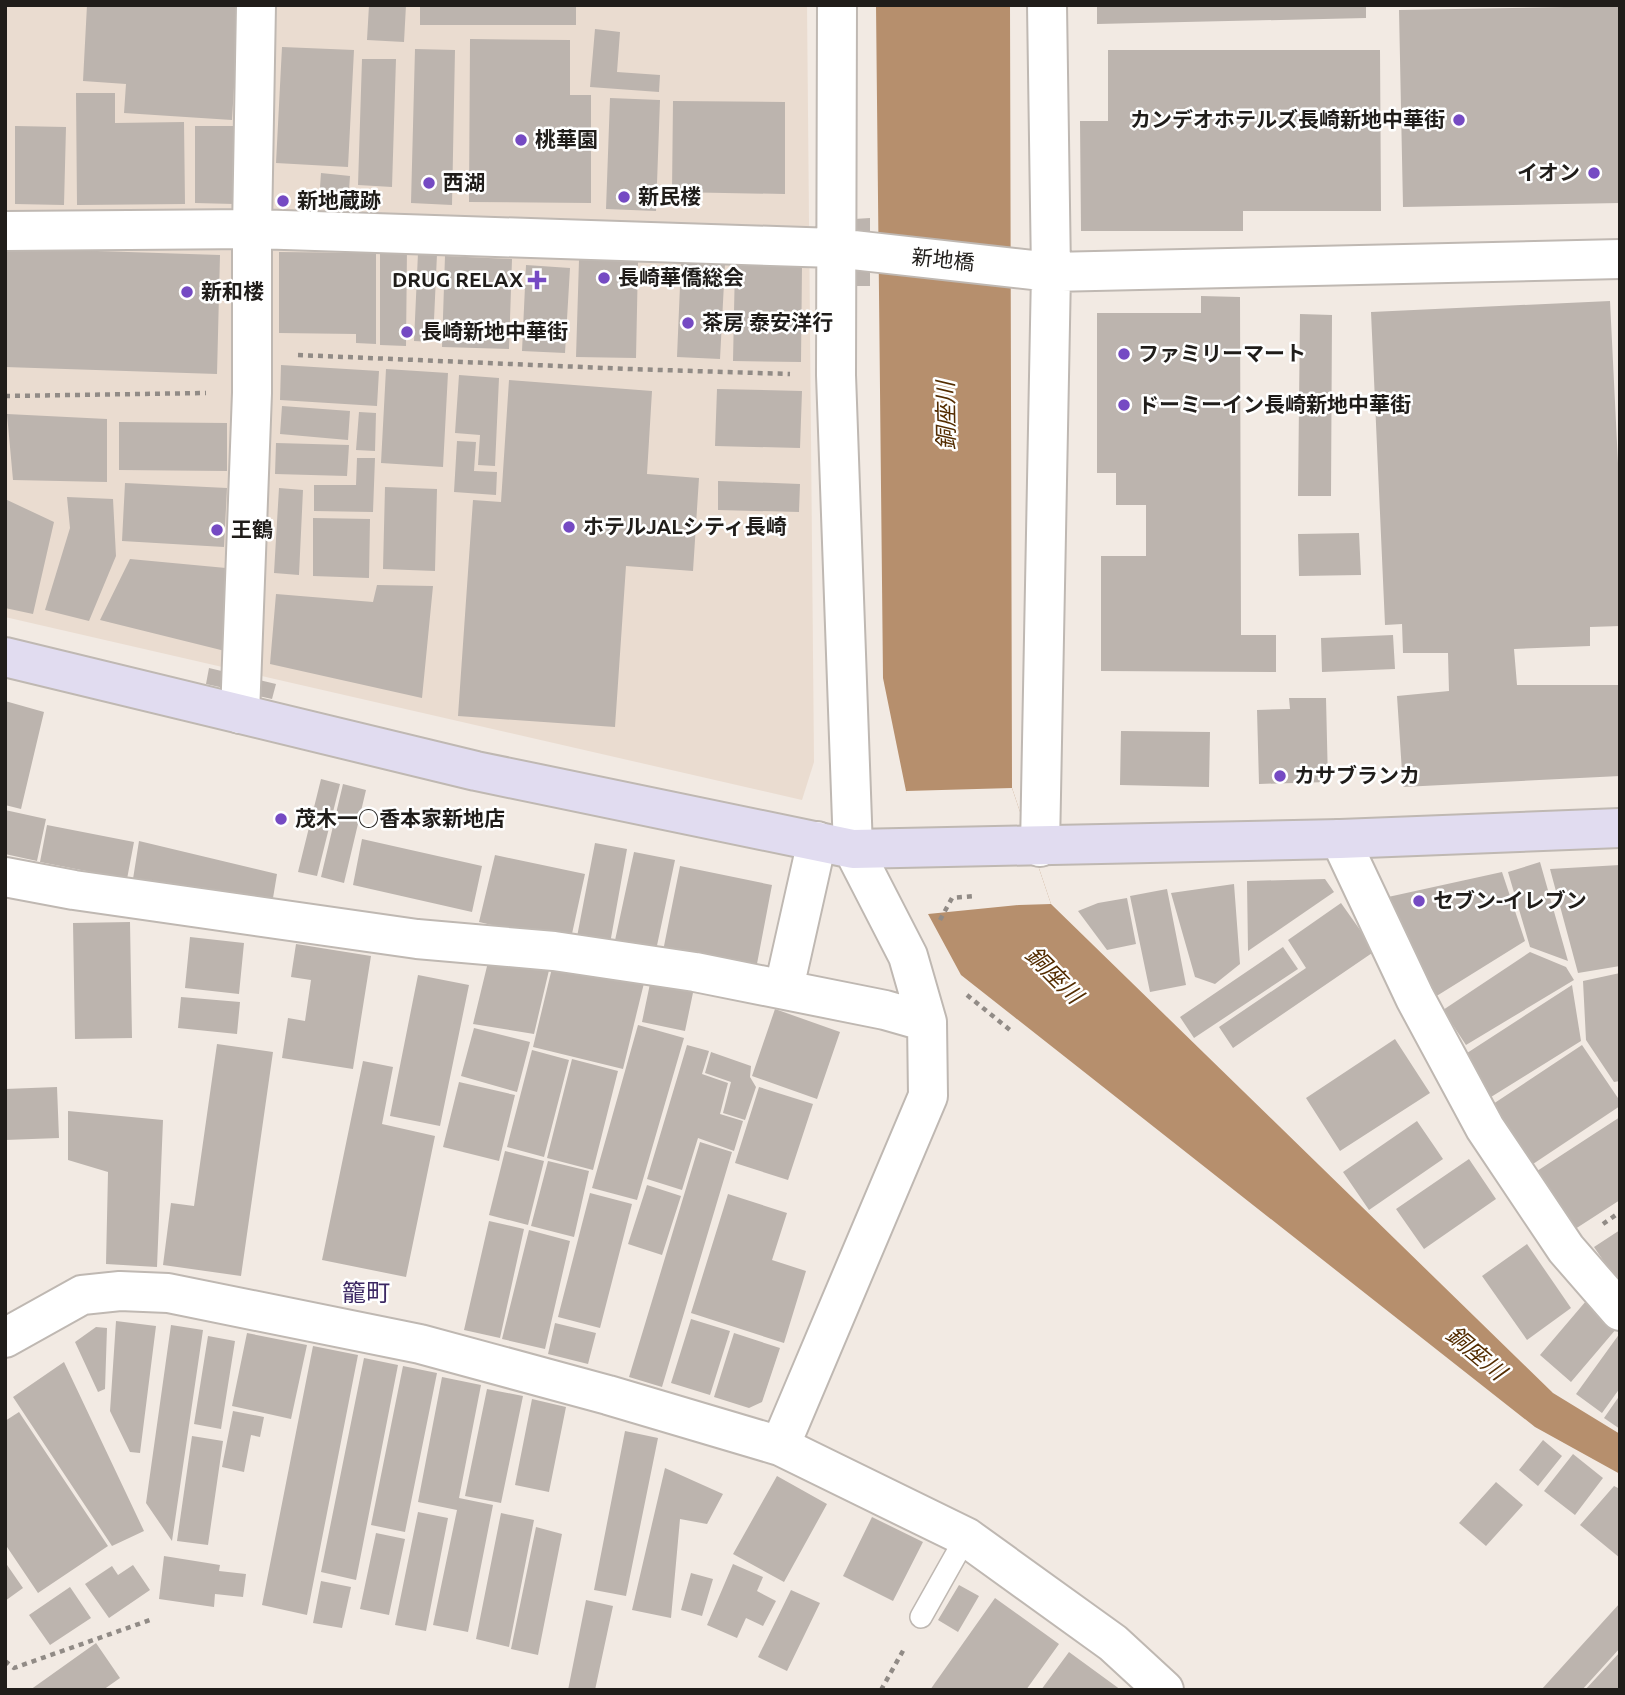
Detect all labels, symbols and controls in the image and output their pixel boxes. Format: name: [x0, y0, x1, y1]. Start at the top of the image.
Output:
place label: カンデオホテルズ長崎新地中華街: [1130, 107, 1445, 131]
marker: カンデオホテルズ長崎新地中華街: [1451, 112, 1467, 128]
place label: 桃華園: [535, 127, 598, 151]
marker: 桃華園: [513, 132, 529, 148]
place label: イオン: [1517, 160, 1580, 184]
marker: イオン: [1586, 165, 1602, 181]
place label: 西湖: [443, 170, 485, 194]
marker: 西湖: [421, 175, 437, 191]
place label: 新民楼: [638, 184, 701, 208]
place label: 新地蔵跡: [297, 188, 381, 212]
marker: 新民楼: [616, 189, 632, 205]
marker: 新地蔵跡: [275, 193, 291, 209]
street label: 新地橋: [911, 244, 976, 274]
place label: 長崎華僑総会: [618, 265, 744, 289]
place label: DRUG RELAX: [392, 267, 523, 291]
marker: 長崎華僑総会: [596, 270, 612, 286]
marker: DRUG RELAX: [529, 272, 545, 288]
place label: 新和楼: [201, 279, 264, 303]
marker: 新和楼: [179, 284, 195, 300]
place label: 茶房 泰安洋行: [702, 310, 833, 334]
marker: 茶房 泰安洋行: [680, 315, 696, 331]
place label: 長崎新地中華街: [421, 319, 568, 343]
marker: 長崎新地中華街: [399, 324, 415, 340]
place label: ファミリーマート: [1138, 341, 1306, 365]
marker: ファミリーマート: [1116, 346, 1132, 362]
water label: 銅座川: [932, 378, 959, 451]
place label: ドーミーイン長崎新地中華街: [1138, 392, 1411, 416]
marker: ドーミーイン長崎新地中華街: [1116, 397, 1132, 413]
place label: ホテルJALシティ長崎: [583, 514, 787, 538]
place label: 王鶴: [231, 517, 273, 541]
marker: ホテルJALシティ長崎: [561, 519, 577, 535]
marker: 王鶴: [209, 522, 225, 538]
place label: カサブランカ: [1294, 763, 1420, 787]
marker: カサブランカ: [1272, 768, 1288, 784]
place label: 茂木一○香本家新地店: [295, 806, 505, 830]
marker: 茂木一○香本家新地店: [273, 811, 289, 827]
place label: セブン-イレブン: [1433, 888, 1587, 912]
marker: セブン-イレブン: [1411, 893, 1427, 909]
water label: 銅座川: [1021, 941, 1090, 1010]
district label: 籠町: [342, 1279, 390, 1306]
water label: 銅座川: [1442, 1321, 1513, 1386]

